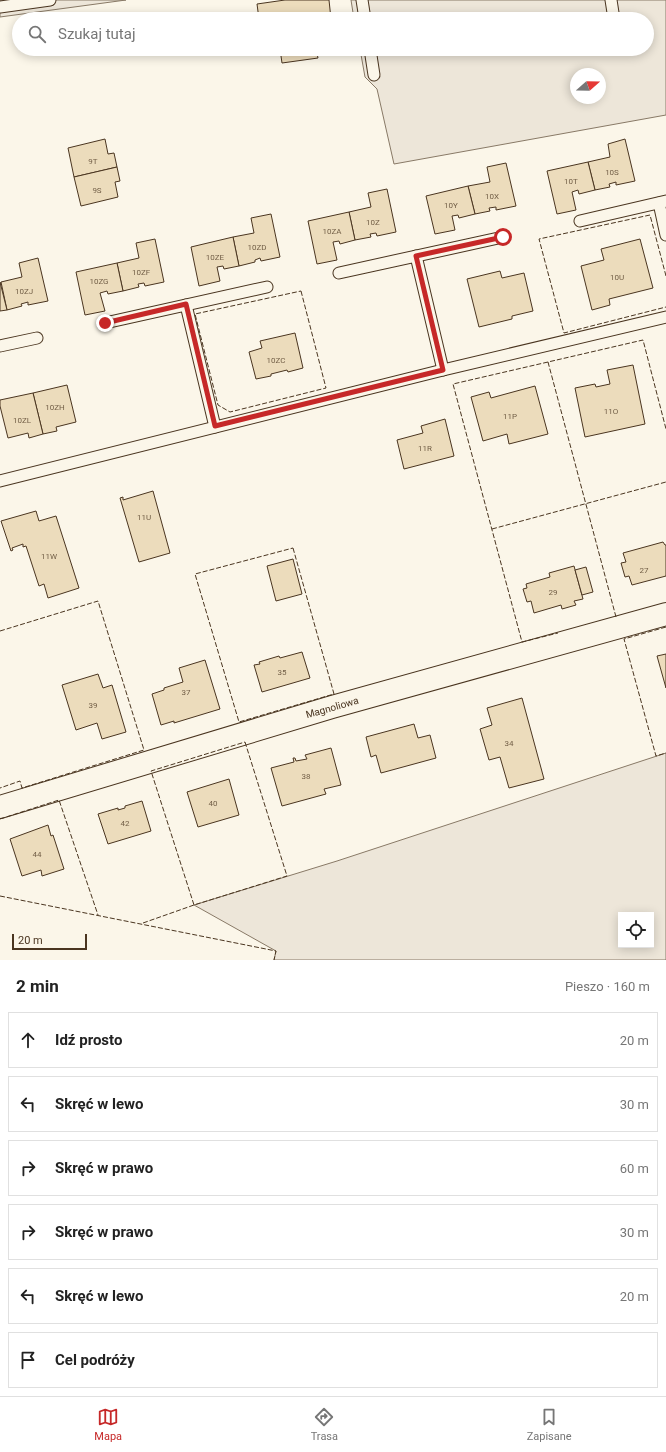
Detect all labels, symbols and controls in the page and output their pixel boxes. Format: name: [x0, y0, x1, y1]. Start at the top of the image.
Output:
search box: [12, 12, 654, 56]
icon: search: [26, 23, 48, 45]
text: Szukaj tutaj: [58, 25, 136, 43]
north arrow: [570, 68, 606, 104]
house number: 9T: [88, 157, 98, 166]
house number: 10S: [605, 168, 619, 177]
house number: 10T: [564, 177, 578, 186]
house number: 9S: [92, 186, 102, 195]
house number: 10X: [485, 192, 499, 201]
house number: 10Y: [444, 201, 458, 210]
house number: 10Z: [366, 218, 380, 227]
house number: 10ZA: [322, 227, 342, 236]
route start: [494, 228, 512, 246]
house number: 10ZD: [247, 243, 267, 252]
house number: 10ZE: [206, 253, 225, 262]
house number: 10ZF: [132, 268, 151, 277]
house number: 10U: [610, 273, 624, 282]
house number: 10ZG: [89, 277, 109, 286]
house number: 10ZJ: [15, 287, 33, 296]
route end: [96, 314, 114, 332]
house number: 10ZC: [267, 356, 285, 365]
house number: 10ZH: [45, 403, 65, 412]
house number: 11O: [604, 407, 619, 416]
house number: 11P: [503, 412, 517, 421]
house number: 10ZL: [13, 416, 32, 425]
house number: 11R: [418, 444, 432, 453]
house number: 11U: [137, 513, 151, 522]
house number: 11W: [41, 552, 57, 561]
house number: 27: [640, 566, 649, 575]
house number: 29: [549, 588, 558, 597]
house number: 35: [278, 668, 287, 677]
house number: 37: [182, 688, 191, 697]
street label: Magnoliowa: [304, 695, 360, 720]
house number: 39: [89, 701, 98, 710]
house number: 34: [505, 739, 514, 748]
house number: 38: [302, 772, 311, 781]
house number: 40: [209, 799, 218, 808]
house number: 42: [121, 819, 130, 828]
house number: 44: [33, 850, 42, 859]
map controls: [618, 912, 654, 948]
button: locate: [618, 912, 654, 948]
scale bar: [12, 932, 87, 951]
text: 20 m: [18, 934, 43, 947]
text: 2 min: [16, 976, 59, 996]
text: Pieszo · 160 m: [565, 979, 650, 994]
icon: ahead: [17, 1029, 39, 1051]
text: Idź prosto: [55, 1031, 122, 1049]
text: 20 m: [620, 1033, 649, 1048]
icon: left: [17, 1093, 39, 1115]
text: Skręć w lewo: [55, 1095, 144, 1113]
text: 30 m: [620, 1097, 649, 1112]
icon: right: [17, 1157, 39, 1179]
text: Skręć w prawo: [55, 1159, 153, 1177]
text: 60 m: [620, 1161, 649, 1176]
icon: right: [17, 1221, 39, 1243]
text: Skręć w prawo: [55, 1223, 153, 1241]
text: 30 m: [620, 1225, 649, 1240]
icon: left: [17, 1285, 39, 1307]
text: Skręć w lewo: [55, 1287, 144, 1305]
text: 20 m: [620, 1289, 649, 1304]
icon: arrive: [17, 1349, 39, 1371]
text: Cel podróży: [55, 1351, 135, 1369]
tab: Mapa: [94, 1406, 122, 1443]
tab: Trasa: [311, 1406, 338, 1443]
tab: Zapisane: [527, 1406, 572, 1443]

